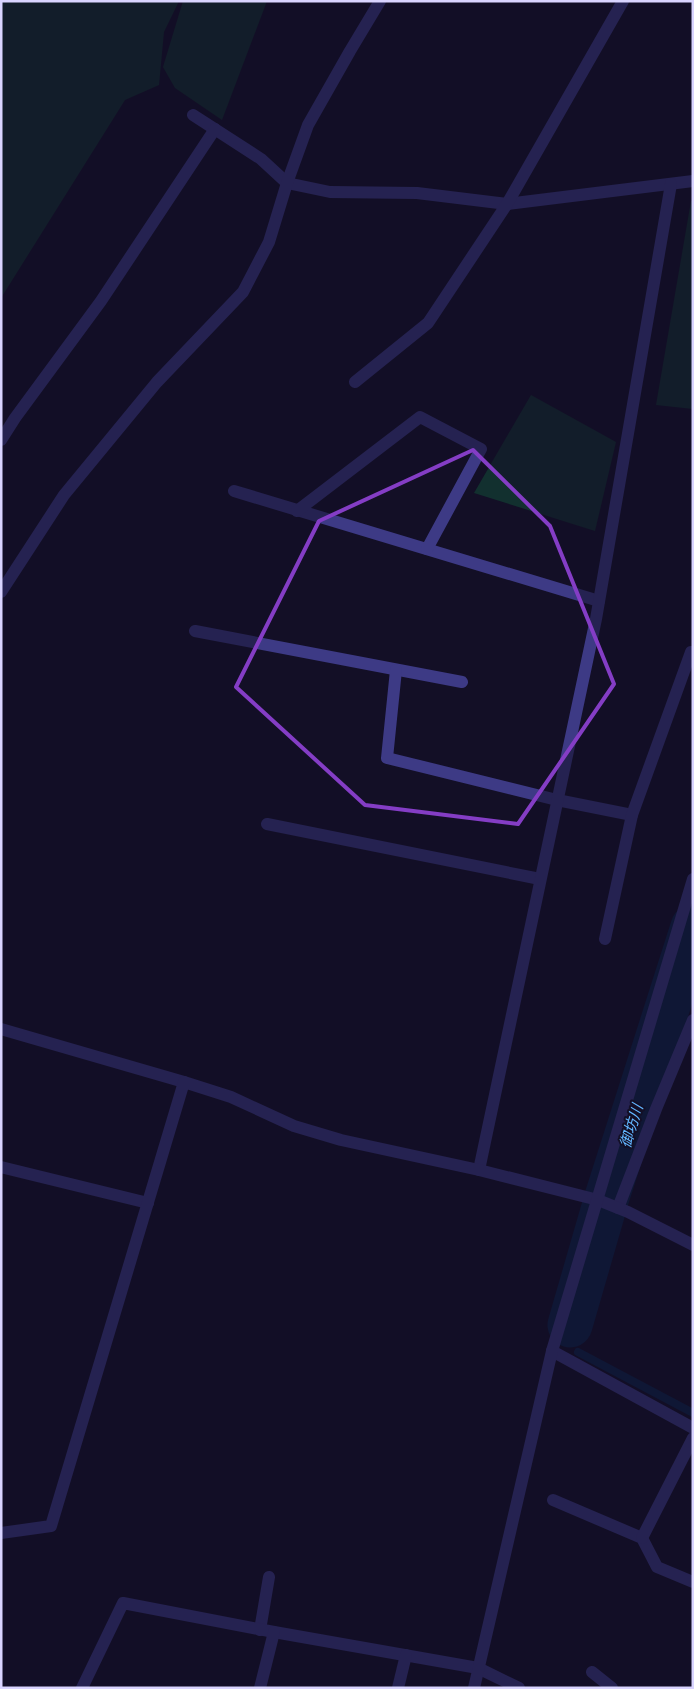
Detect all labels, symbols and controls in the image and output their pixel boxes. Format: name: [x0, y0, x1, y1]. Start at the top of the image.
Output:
water label: 御坊川: [615, 1100, 647, 1150]

